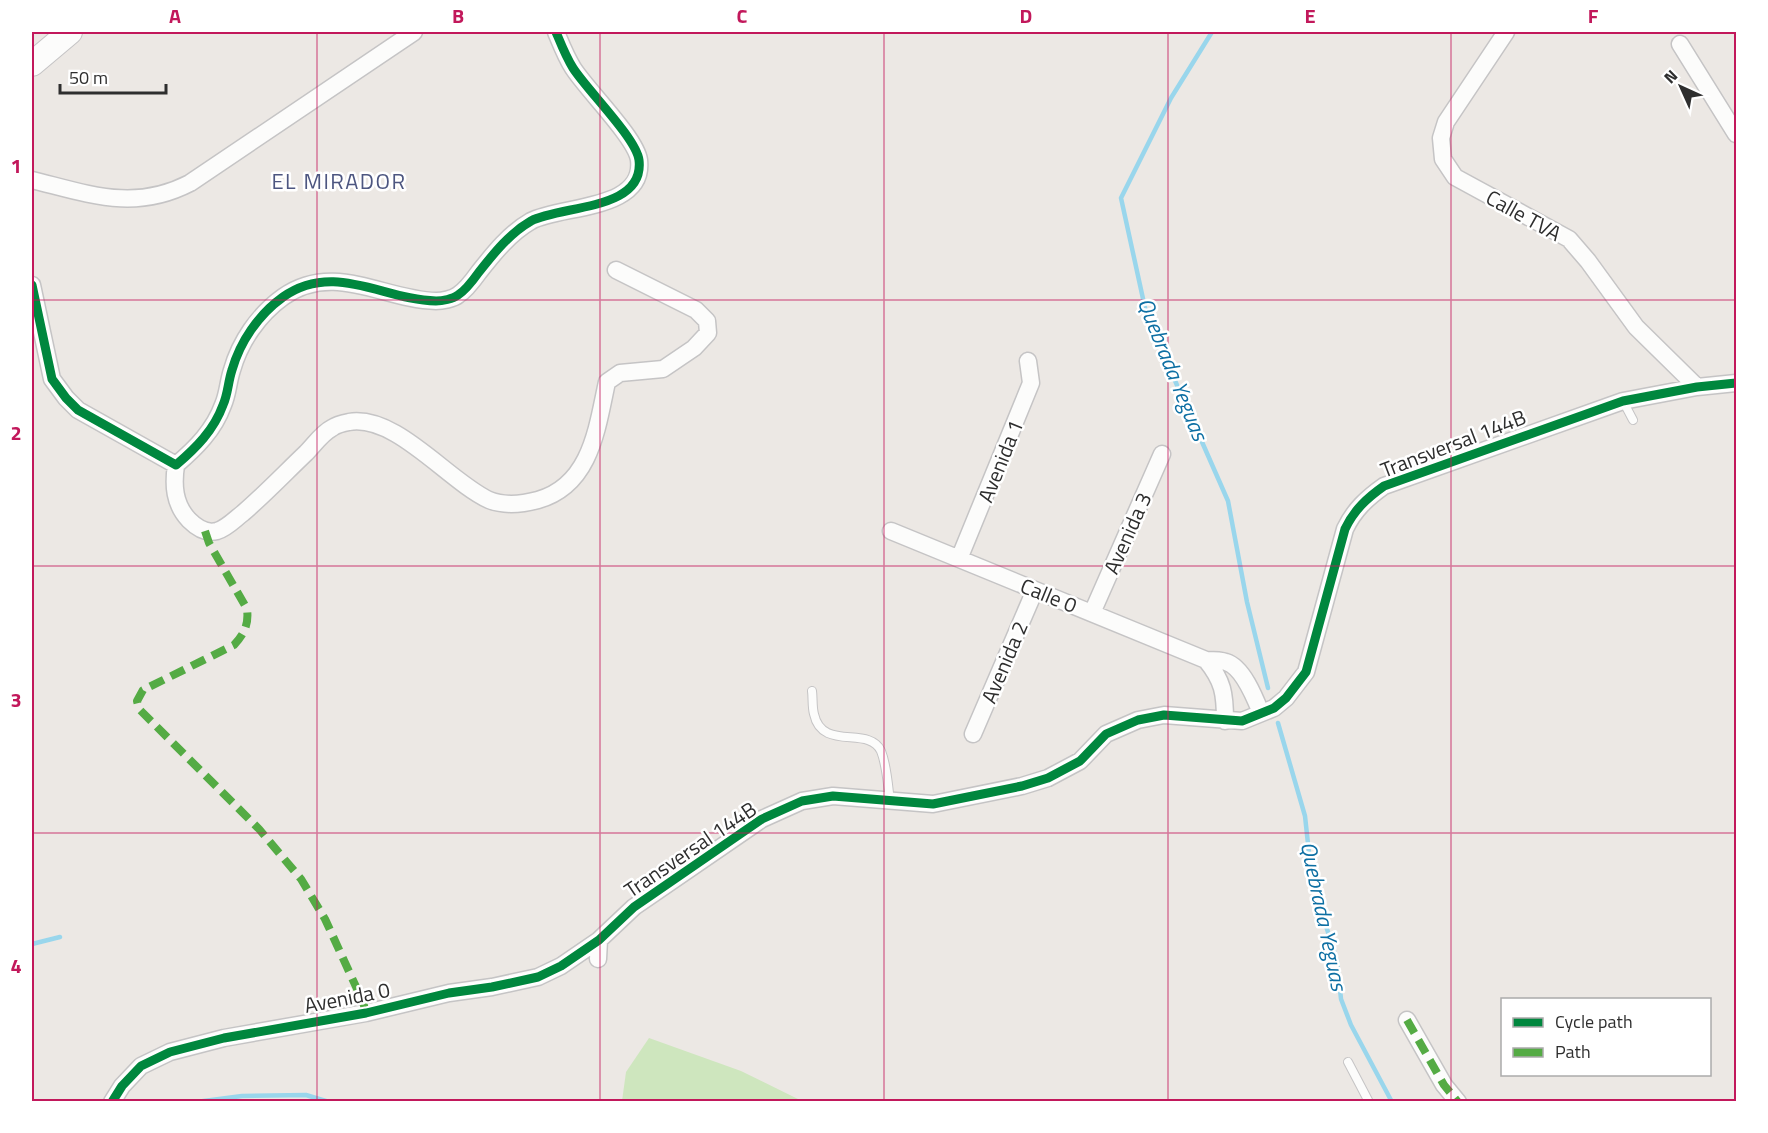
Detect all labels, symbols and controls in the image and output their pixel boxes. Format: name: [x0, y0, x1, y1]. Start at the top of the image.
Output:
text: A: [169, 0, 181, 31]
text: B: [452, 0, 464, 31]
text: C: [737, 0, 748, 31]
text: D: [1020, 0, 1032, 31]
text: E: [1304, 0, 1316, 31]
text: F: [1588, 0, 1599, 31]
scale bar: [60, 57, 166, 95]
north arrow: [1651, 57, 1711, 117]
text: 50 m: [69, 64, 108, 91]
text: N: [1658, 64, 1683, 89]
text: 1: [10, 150, 22, 181]
district label: EL MIRADOR: [271, 164, 407, 198]
street label: Calle TVA: [1480, 181, 1568, 249]
water label: Quebrada Yeguas: [1129, 292, 1218, 447]
street label: Transversal 144B: [1376, 401, 1530, 485]
street label: Avenida 1: [969, 415, 1031, 507]
text: 2: [10, 417, 22, 448]
street label: Avenida 3: [1095, 487, 1159, 579]
street label: Calle 0: [1016, 569, 1082, 621]
street label: Avenida 2: [972, 616, 1036, 708]
text: 3: [10, 684, 22, 715]
street label: Transversal 144B: [617, 793, 763, 905]
water label: Quebrada Yeguas: [1292, 838, 1357, 995]
text: 4: [10, 950, 22, 981]
street label: Avenida 0: [301, 973, 393, 1021]
legend: [1501, 998, 1711, 1076]
text: Cycle path: [1555, 1008, 1633, 1035]
text: Path: [1555, 1038, 1591, 1065]

